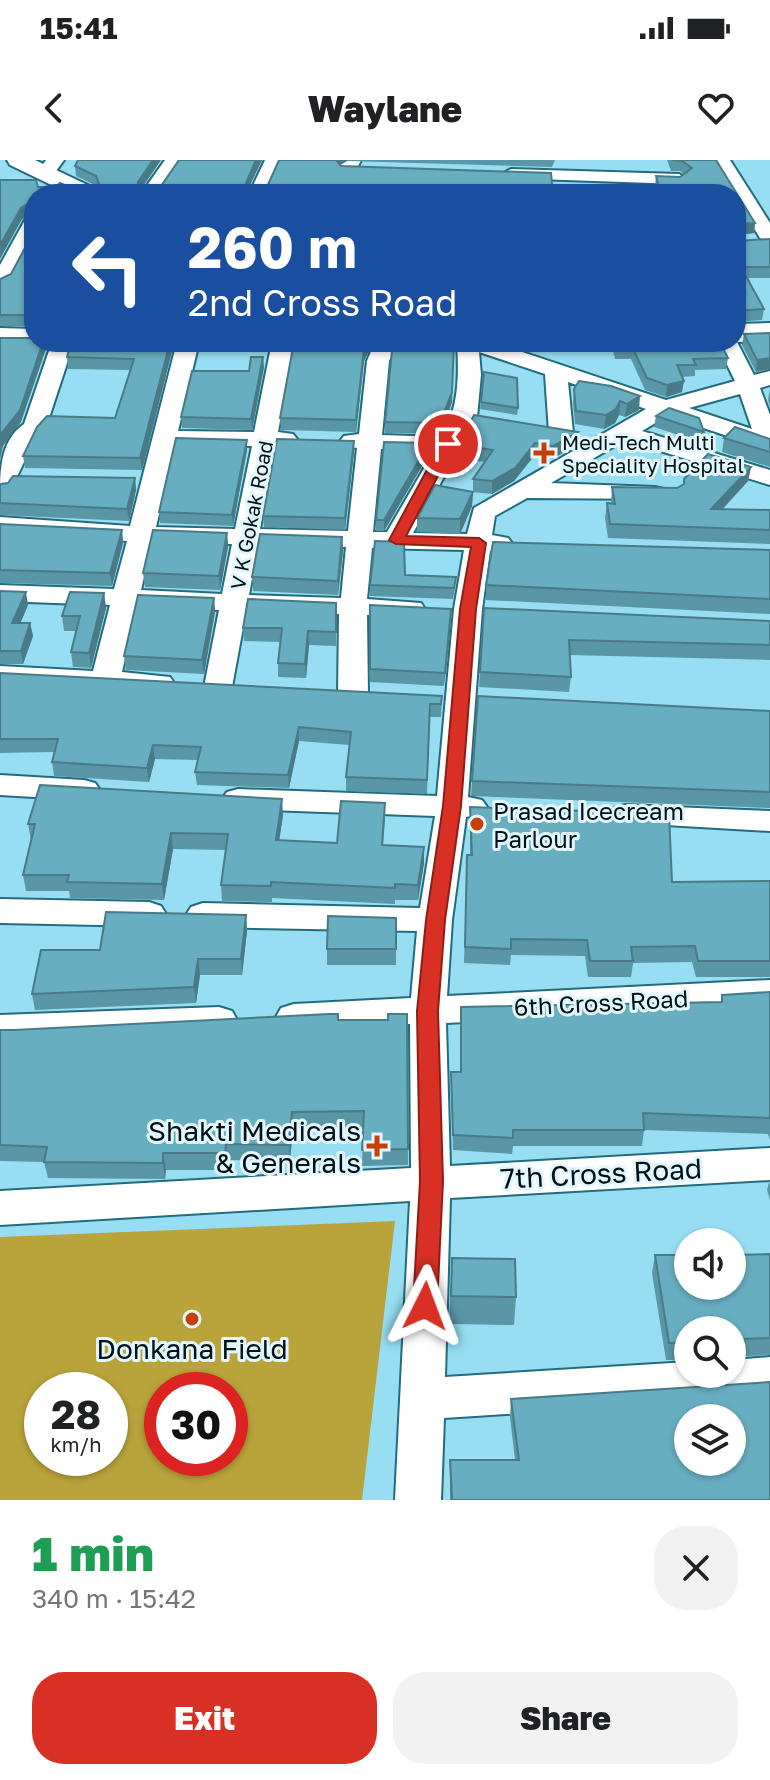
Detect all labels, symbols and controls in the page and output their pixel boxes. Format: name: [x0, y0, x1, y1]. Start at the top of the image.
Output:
text: 15:41: [40, 10, 118, 46]
icon: back: [32, 86, 76, 130]
icon: heart: [694, 86, 738, 130]
text: Waylane: [308, 87, 462, 130]
text: 260 m: [188, 213, 357, 280]
icon: left: [56, 216, 160, 320]
text: 2nd Cross Road: [188, 281, 457, 324]
pin: [414, 410, 482, 478]
icon: arrive: [426, 422, 470, 466]
place label: Medi-Tech Multi Speciality Hospital: [562, 430, 744, 477]
street label: V K Gokak Road: [225, 439, 277, 591]
marker: Medi-Tech Multi Speciality Hospital: [533, 442, 555, 464]
place label: Prasad Icecream Parlour: [493, 796, 684, 853]
marker: Prasad Icecream Parlour: [468, 815, 486, 833]
street label: 6th Cross Road: [513, 983, 689, 1021]
place label: Shakti Medicals & Generals: [148, 1114, 361, 1179]
marker: Shakti Medicals & Generals: [368, 1137, 386, 1155]
street label: 7th Cross Road: [499, 1151, 703, 1195]
map controls: [674, 1228, 746, 1476]
button: sound: [674, 1228, 746, 1300]
position arrow: [383, 1264, 467, 1348]
marker: Donkana Field: [183, 1310, 201, 1328]
button: search: [674, 1316, 746, 1388]
place label: Donkana Field: [96, 1332, 288, 1365]
speed limit sign: 30: [144, 1372, 248, 1476]
text: 28: [51, 1390, 101, 1438]
button: layers: [674, 1404, 746, 1476]
text: km/h: [51, 1432, 101, 1456]
text: 1 min: [32, 1524, 154, 1582]
button: close: [654, 1526, 738, 1610]
text: 340 m · 15:42: [32, 1583, 196, 1614]
button: Exit: [32, 1672, 377, 1764]
button: Share: [393, 1672, 738, 1764]

